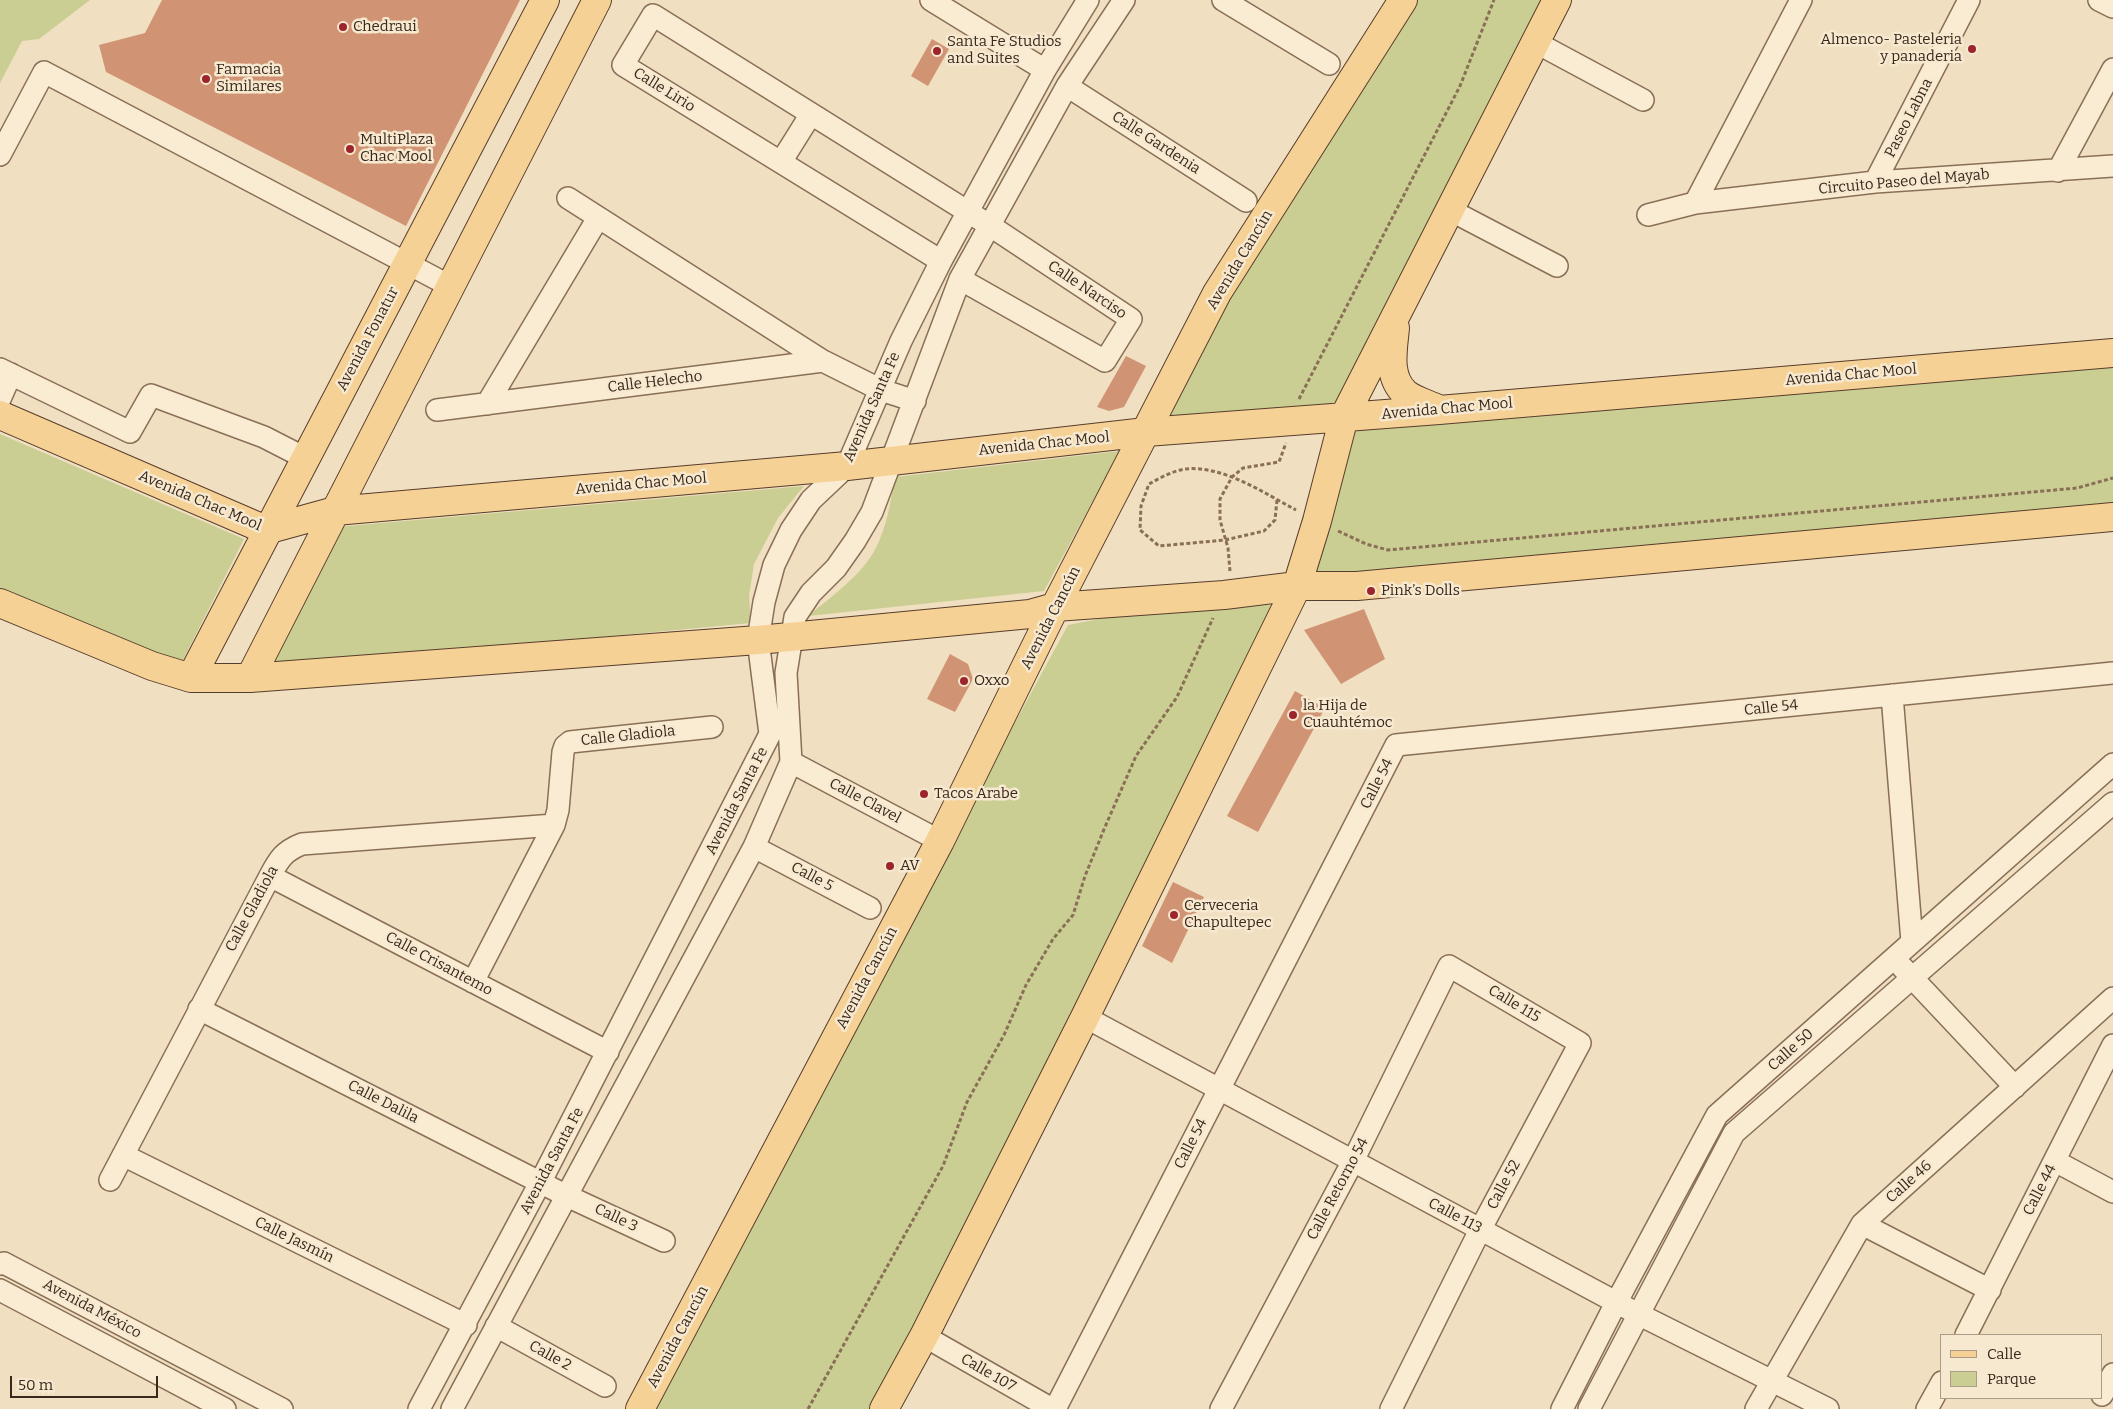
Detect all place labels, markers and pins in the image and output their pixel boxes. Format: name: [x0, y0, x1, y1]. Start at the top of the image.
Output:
place label: Chedraui: [353, 18, 417, 36]
marker: Chedraui: [337, 21, 349, 33]
place label: Almenco- Pasteleria y panaderia: [1821, 31, 1962, 66]
place label: Santa Fe Studios and Suites: [947, 33, 1061, 68]
marker: Almenco- Pasteleria y panaderia: [1966, 43, 1978, 55]
marker: Santa Fe Studios and Suites: [931, 45, 943, 57]
place label: Farmacia Similares: [216, 61, 282, 96]
marker: Farmacia Similares: [200, 73, 212, 85]
place label: MultiPlaza Chac Mool: [360, 131, 433, 166]
marker: MultiPlaza Chac Mool: [344, 143, 356, 155]
place label: Pink’s Dolls: [1381, 582, 1460, 600]
marker: Pink’s Dolls: [1365, 585, 1377, 597]
place label: Oxxo: [974, 672, 1009, 690]
marker: Oxxo: [958, 675, 970, 687]
place label: la Hija de Cuauhtémoc: [1303, 697, 1392, 732]
marker: la Hija de Cuauhtémoc: [1287, 709, 1299, 721]
place label: Tacos Arabe: [934, 785, 1018, 803]
marker: Tacos Arabe: [918, 788, 930, 800]
place label: AV: [900, 857, 920, 875]
marker: AV: [884, 860, 896, 872]
place label: Cerveceria Chapultepec: [1184, 897, 1272, 932]
marker: Cerveceria Chapultepec: [1168, 909, 1180, 921]

